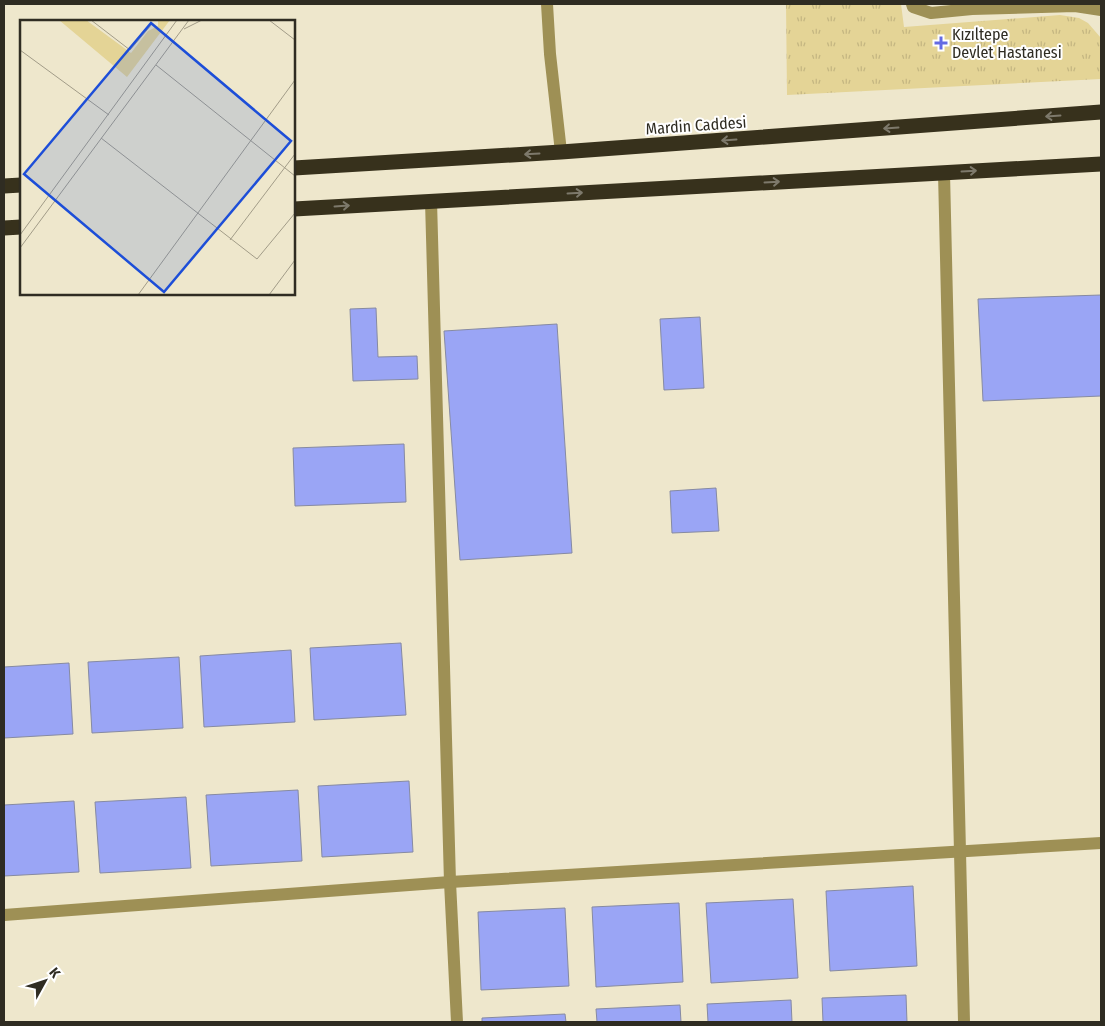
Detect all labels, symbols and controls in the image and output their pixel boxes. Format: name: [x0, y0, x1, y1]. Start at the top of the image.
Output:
inset map: [20, 20, 295, 295]
place label: Kızıltepe Devlet Hastanesi: [952, 25, 1062, 62]
marker: Kızıltepe Devlet Hastanesi: [934, 36, 948, 50]
one-way arrow: [1045, 111, 1061, 120]
street label: Mardin Caddesi: [645, 113, 747, 138]
one-way arrow: [883, 123, 899, 133]
one-way arrow: [721, 135, 737, 145]
one-way arrow: [524, 150, 540, 159]
one-way arrow: [961, 167, 977, 176]
one-way arrow: [763, 178, 779, 187]
one-way arrow: [566, 189, 582, 198]
one-way arrow: [334, 201, 350, 211]
north arrow: [20, 956, 70, 1006]
text: K: [45, 964, 64, 982]

